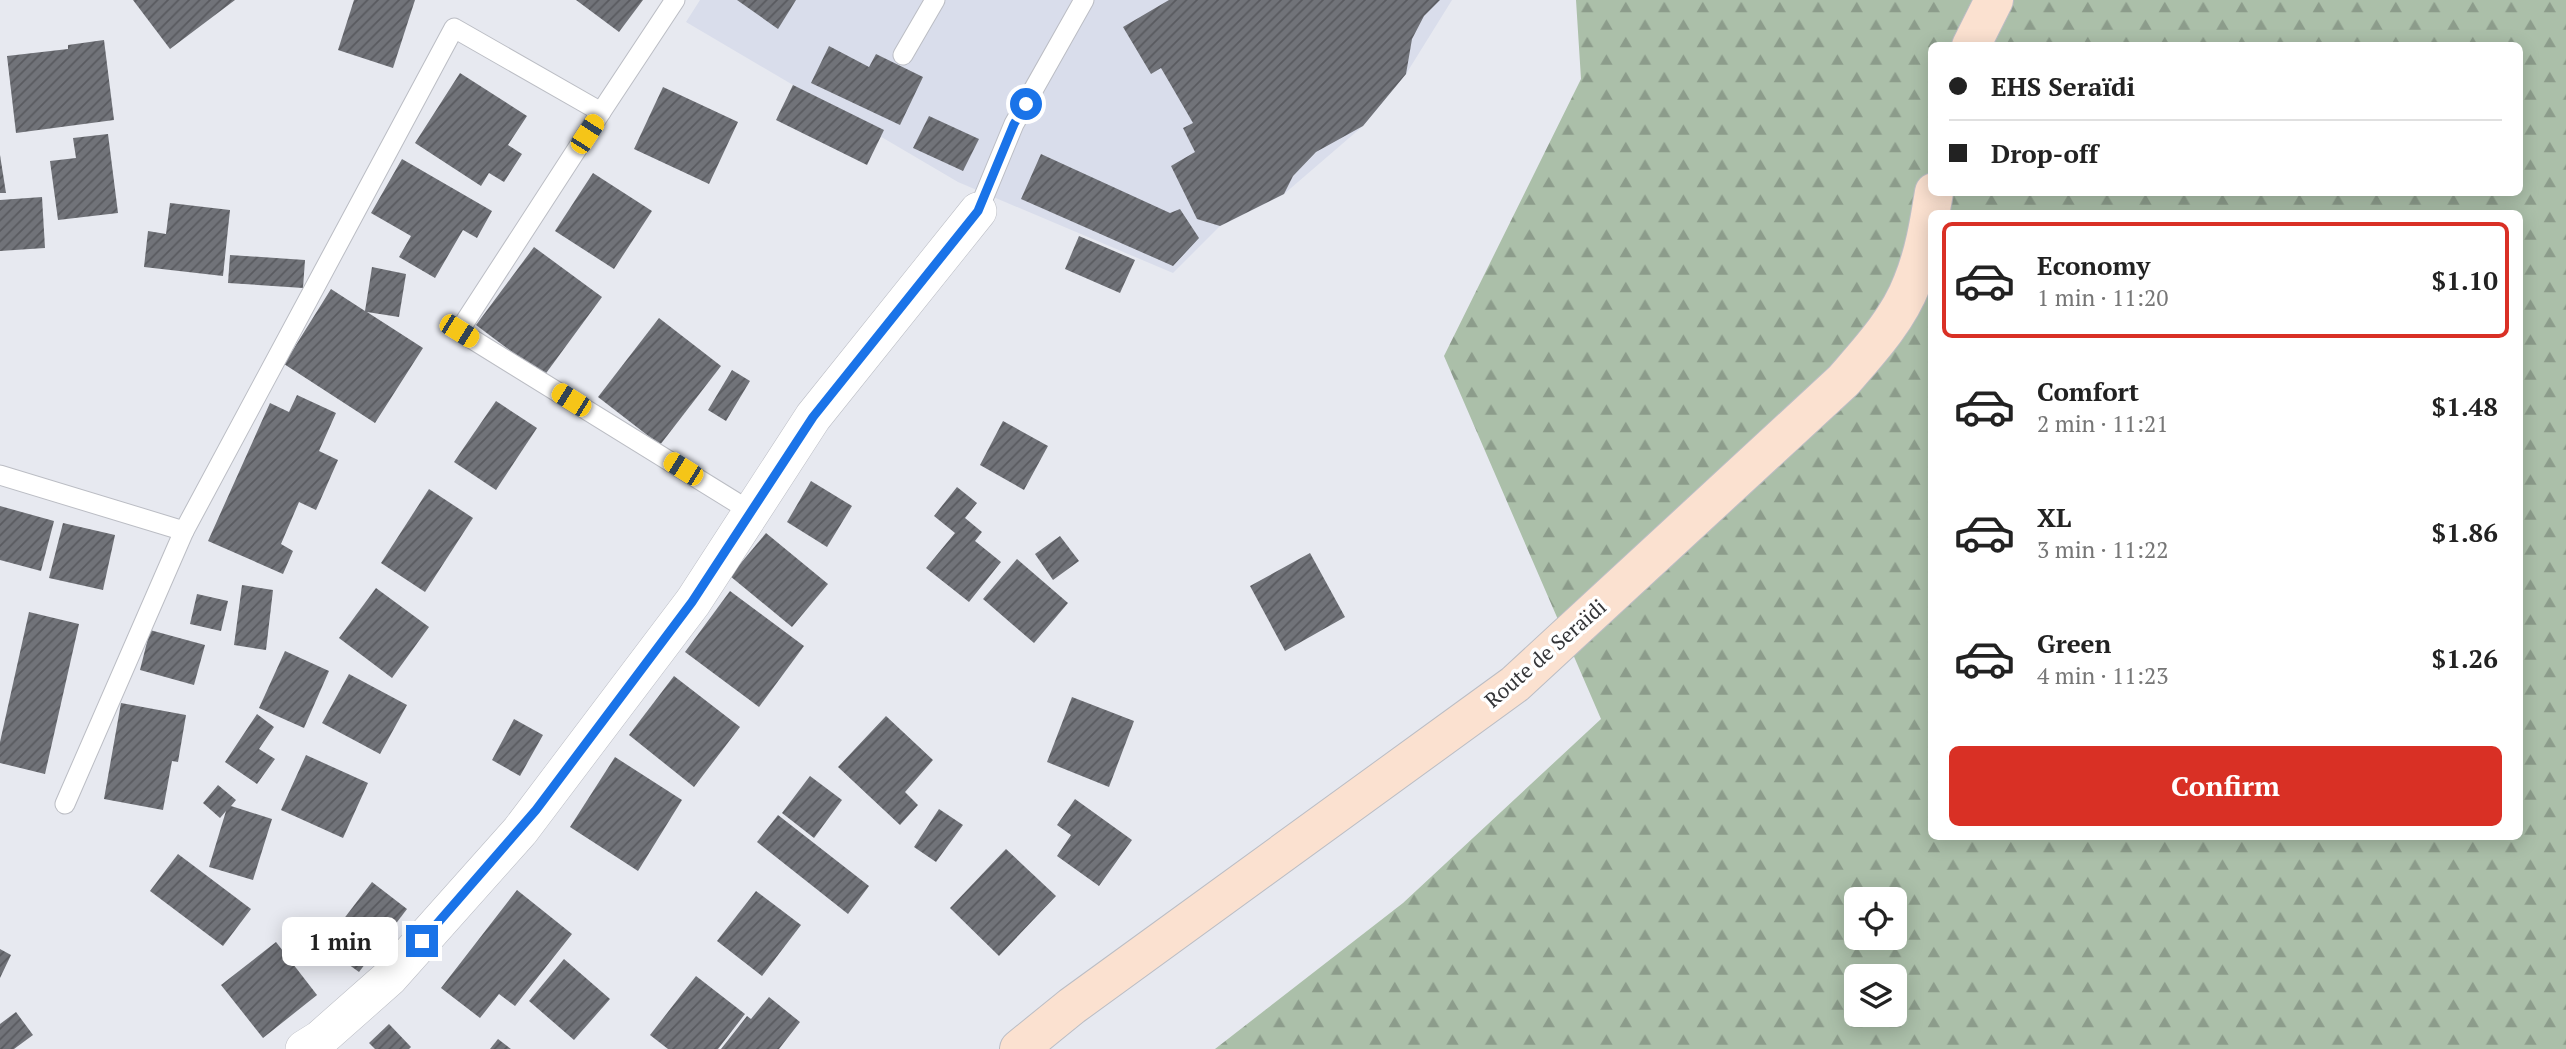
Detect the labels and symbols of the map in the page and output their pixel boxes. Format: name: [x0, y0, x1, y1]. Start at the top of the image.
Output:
route start: [1010, 88, 1042, 120]
car: [567, 111, 608, 157]
car: [436, 311, 483, 351]
car: [548, 380, 595, 420]
car: [660, 449, 707, 489]
street label: Route de Seraïdi: [1478, 593, 1612, 713]
callout: 1 min: [282, 916, 398, 965]
route end: [406, 925, 438, 957]

